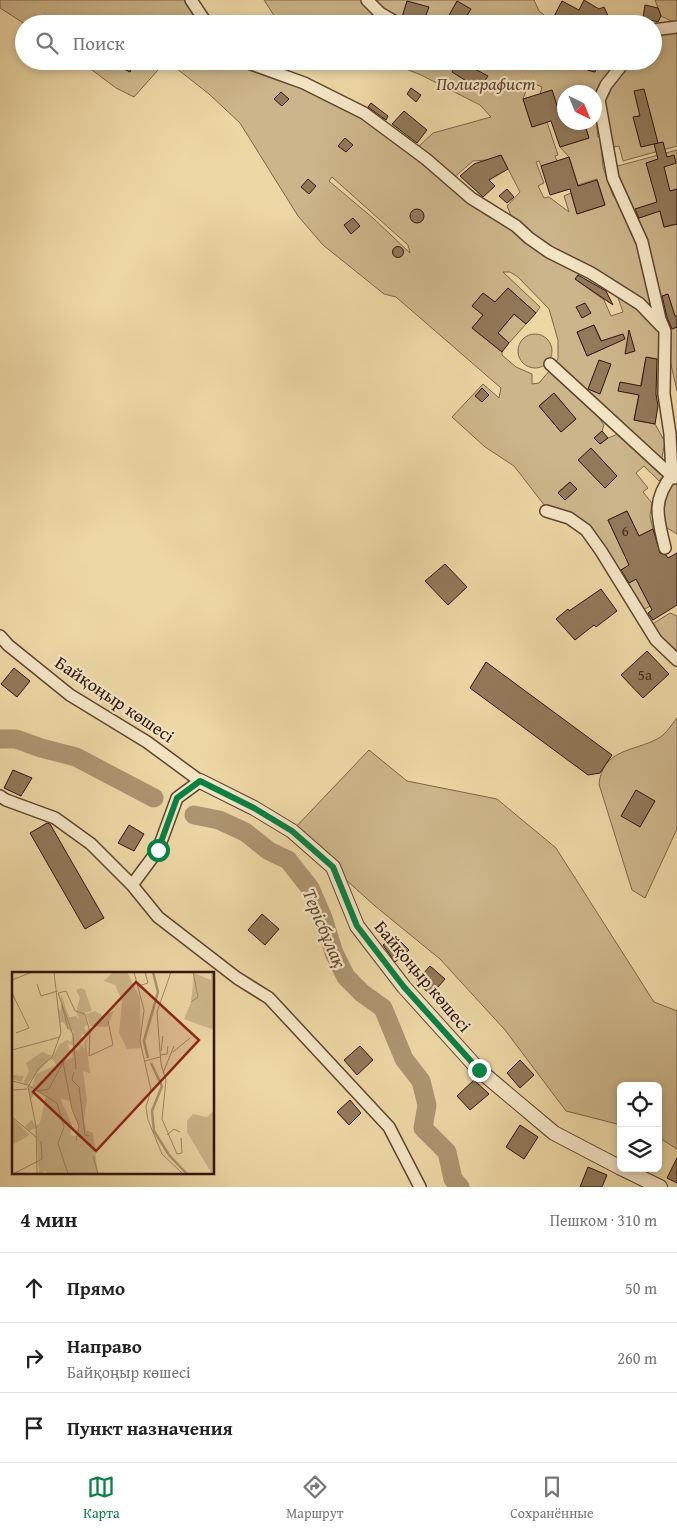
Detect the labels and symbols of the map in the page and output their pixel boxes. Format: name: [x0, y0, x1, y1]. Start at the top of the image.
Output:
park label: Полиграфист: [436, 70, 536, 97]
north arrow: [557, 85, 602, 130]
house number: 6: [621, 520, 629, 541]
street label: Байқоңыр көшесі: [50, 649, 180, 749]
house number: 5а: [638, 664, 653, 685]
route start: [147, 839, 170, 862]
water label: Терісбұлақ: [296, 884, 354, 972]
street label: Байқоңыр көшесі: [368, 914, 478, 1038]
inset map: [12, 972, 215, 1174]
route end: [468, 1059, 491, 1082]

